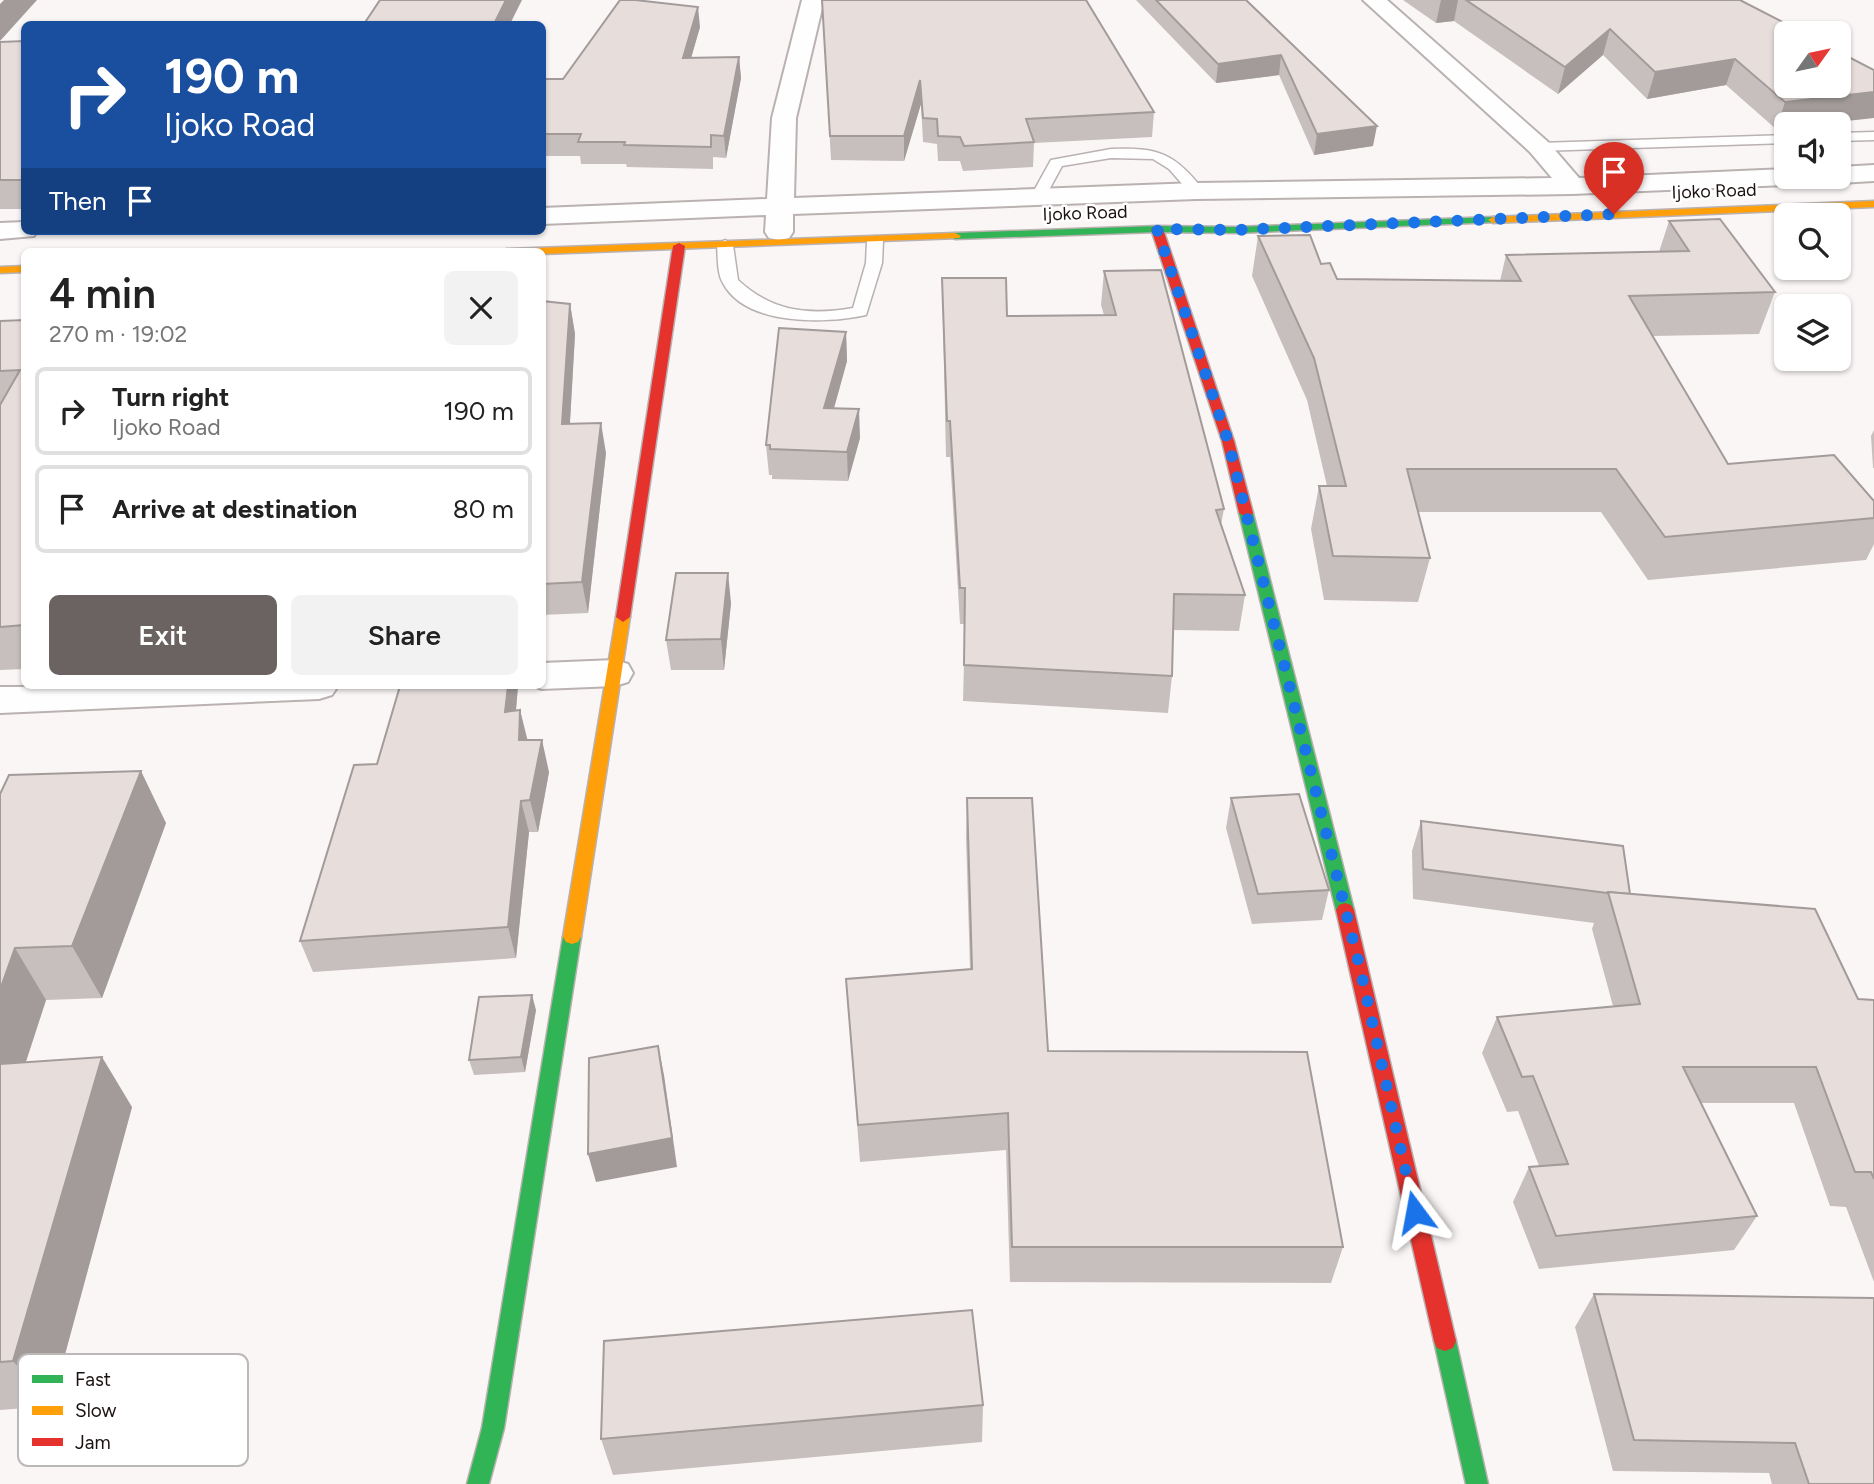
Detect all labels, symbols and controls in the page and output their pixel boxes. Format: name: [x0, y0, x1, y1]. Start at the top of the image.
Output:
north arrow: [1774, 21, 1852, 98]
map controls: [1774, 21, 1851, 371]
text: 190 m: [164, 46, 299, 105]
icon: right: [49, 49, 140, 140]
text: Ijoko Road: [164, 106, 315, 144]
button: sound: [1774, 112, 1851, 189]
pin: [1584, 142, 1644, 214]
icon: arrive: [1595, 153, 1633, 191]
street label: Ijoko Road: [1671, 179, 1757, 203]
icon: arrive: [121, 182, 159, 220]
text: Then: [49, 185, 107, 217]
street label: Ijoko Road: [1042, 201, 1128, 225]
button: search: [1774, 203, 1851, 280]
text: 4 min: [49, 268, 156, 319]
button: close: [444, 271, 518, 345]
button: layers: [1774, 294, 1851, 371]
text: 270 m · 19:02: [49, 320, 187, 348]
text: Turn right: [112, 381, 229, 413]
icon: right: [53, 392, 91, 430]
text: 190 m: [443, 395, 514, 427]
text: Ijoko Road: [112, 413, 221, 441]
icon: arrive: [53, 490, 91, 528]
text: Arrive at destination: [112, 493, 357, 525]
text: 80 m: [453, 493, 514, 525]
button: Exit: [49, 595, 277, 675]
button: Share: [291, 595, 518, 675]
position arrow: [1378, 1175, 1452, 1249]
legend: [18, 1354, 248, 1466]
text: Fast: [75, 1368, 111, 1391]
text: Slow: [75, 1399, 117, 1422]
text: Jam: [75, 1431, 111, 1454]

